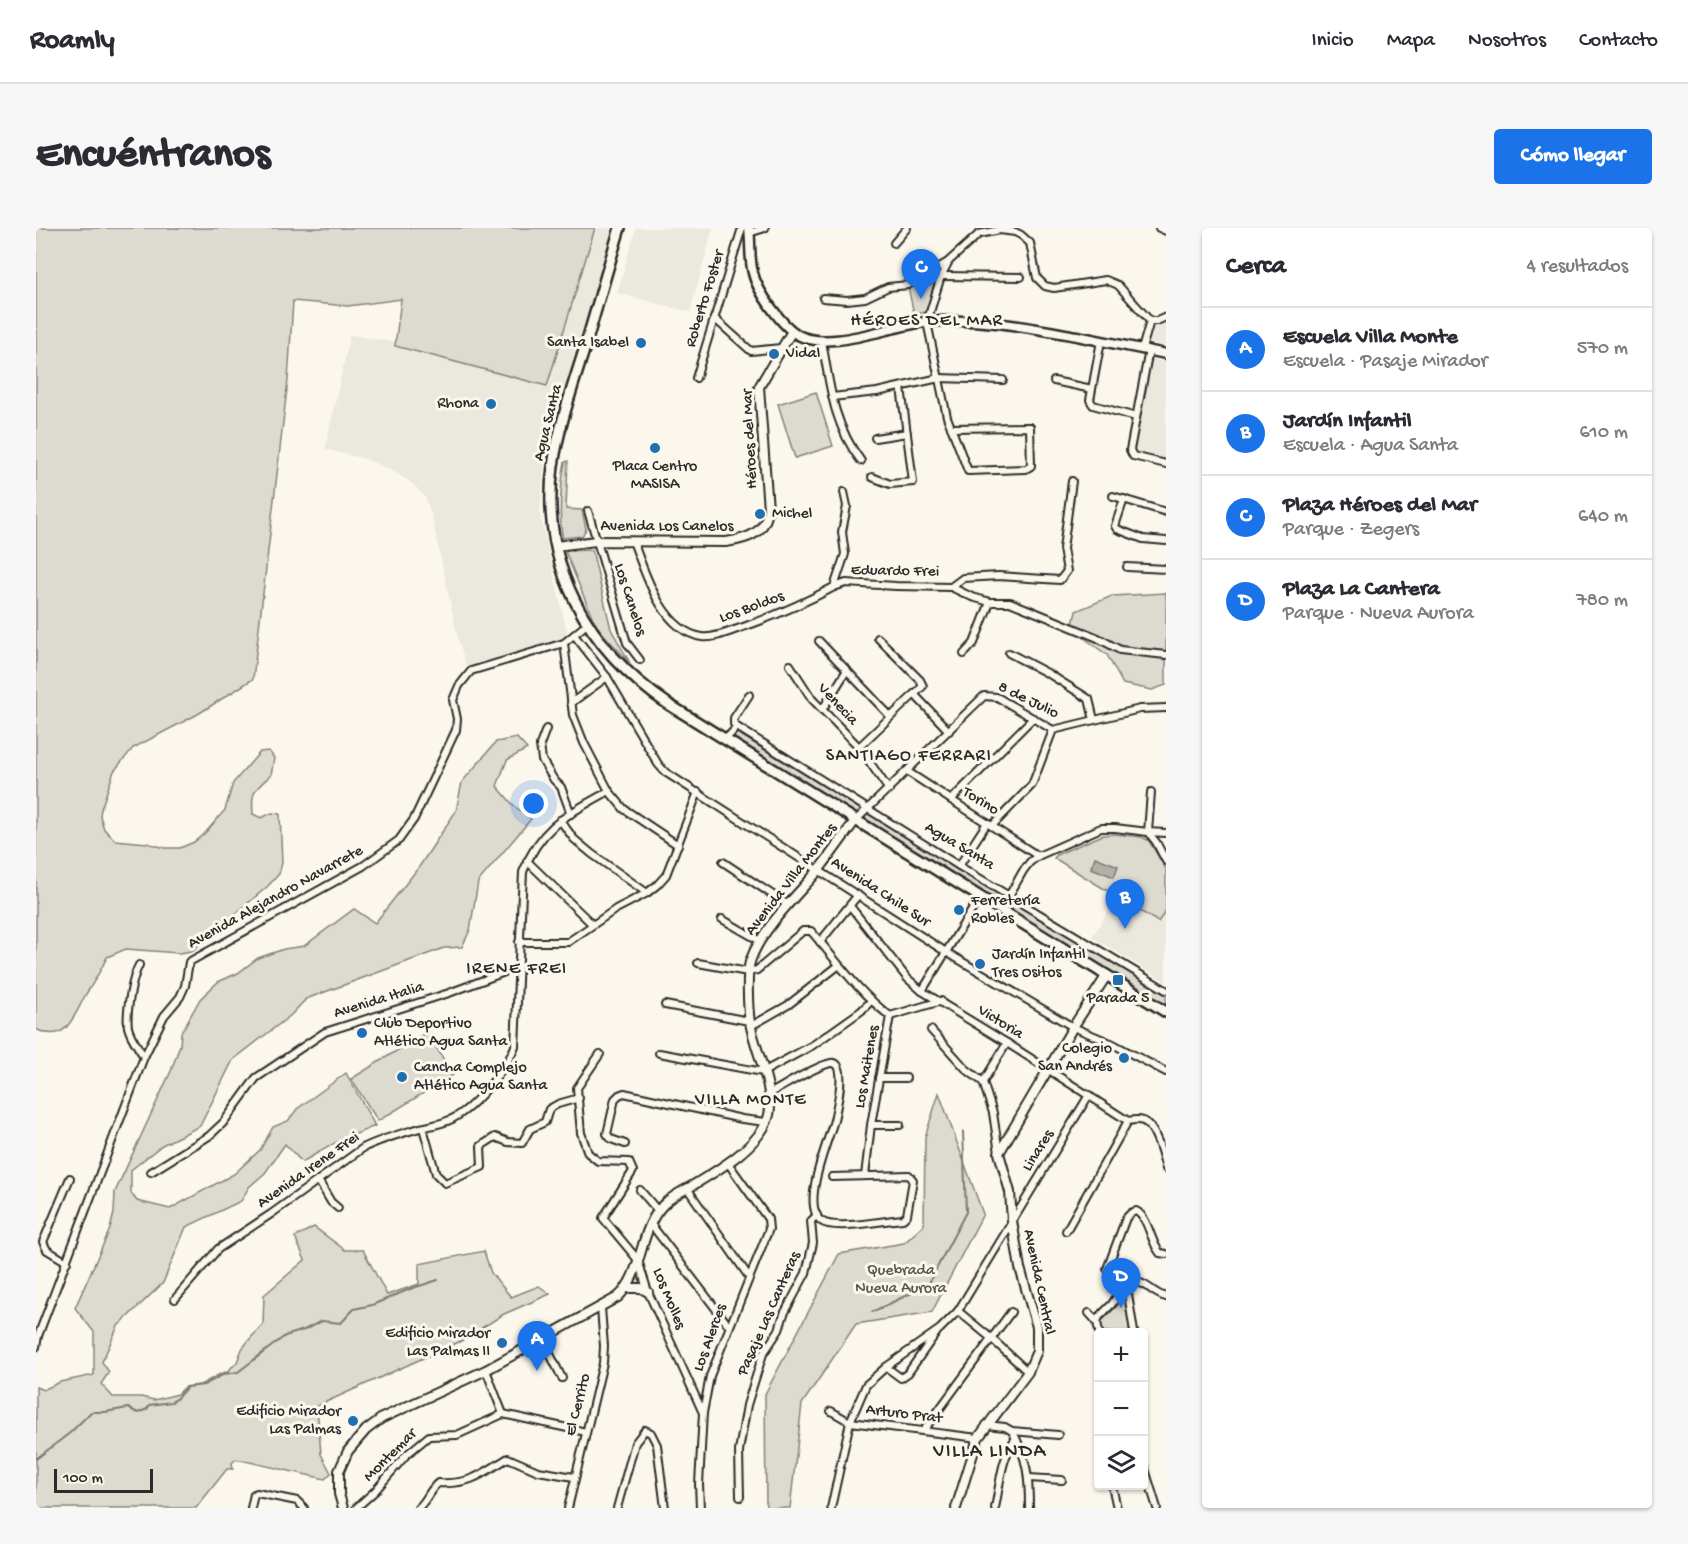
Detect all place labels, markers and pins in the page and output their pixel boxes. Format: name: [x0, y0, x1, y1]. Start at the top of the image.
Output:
pin: C: [902, 250, 940, 299]
place label: Santa Isabel: [547, 334, 629, 353]
marker: Santa Isabel: [634, 336, 648, 350]
place label: Vidal: [785, 345, 820, 364]
marker: Vidal: [767, 347, 781, 361]
place label: Rhona: [437, 395, 480, 414]
marker: Rhona: [484, 397, 498, 411]
marker: Placa Centro MASISA: [648, 441, 662, 455]
place label: Placa Centro MASISA: [612, 458, 697, 495]
place label: Michel: [772, 505, 812, 524]
marker: Michel: [753, 507, 767, 521]
pin: B: [1106, 880, 1144, 929]
place label: Ferretería Robles: [970, 892, 1041, 929]
marker: Ferretería Robles: [952, 903, 966, 917]
place label: Jardín Infantil Tres Ositos: [991, 946, 1086, 983]
marker: Jardín Infantil Tres Ositos: [973, 957, 987, 971]
marker: Parada 5: [1111, 973, 1125, 987]
place label: Parada 5: [1086, 990, 1149, 1009]
place label: Club Deportivo Atlético Agua Santa: [374, 1015, 508, 1052]
marker: Club Deportivo Atlético Agua Santa: [355, 1026, 369, 1040]
place label: Colegio San Andrés: [1038, 1040, 1113, 1077]
marker: Colegio San Andrés: [1117, 1051, 1131, 1065]
place label: Cancha Complejo Atlético Agua Santa: [414, 1059, 548, 1096]
marker: Cancha Complejo Atlético Agua Santa: [395, 1070, 409, 1084]
pin: D: [1102, 1258, 1140, 1308]
pin: A: [518, 1322, 556, 1371]
place label: Edificio Mirador Las Palmas II: [385, 1325, 491, 1362]
marker: Edificio Mirador Las Palmas II: [495, 1336, 509, 1350]
place label: Edificio Mirador Las Palmas: [236, 1403, 342, 1440]
marker: Edificio Mirador Las Palmas: [346, 1414, 360, 1428]

